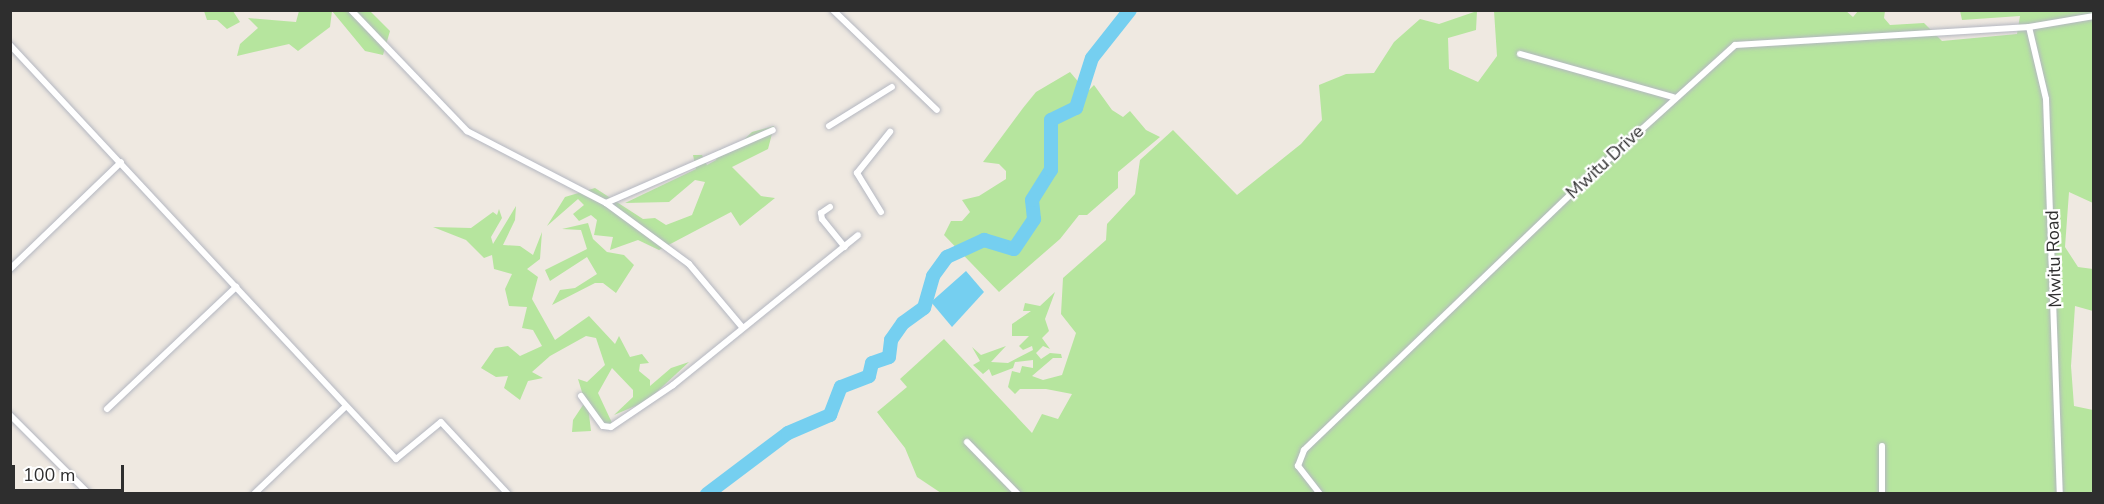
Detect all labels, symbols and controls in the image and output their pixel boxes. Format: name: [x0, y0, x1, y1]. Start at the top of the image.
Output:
street label: Mwitu Drive: [1562, 121, 1648, 203]
street label: Mwitu Road: [2042, 210, 2066, 308]
scale bar: [15, 453, 128, 491]
text: 100 m: [23, 463, 75, 487]

